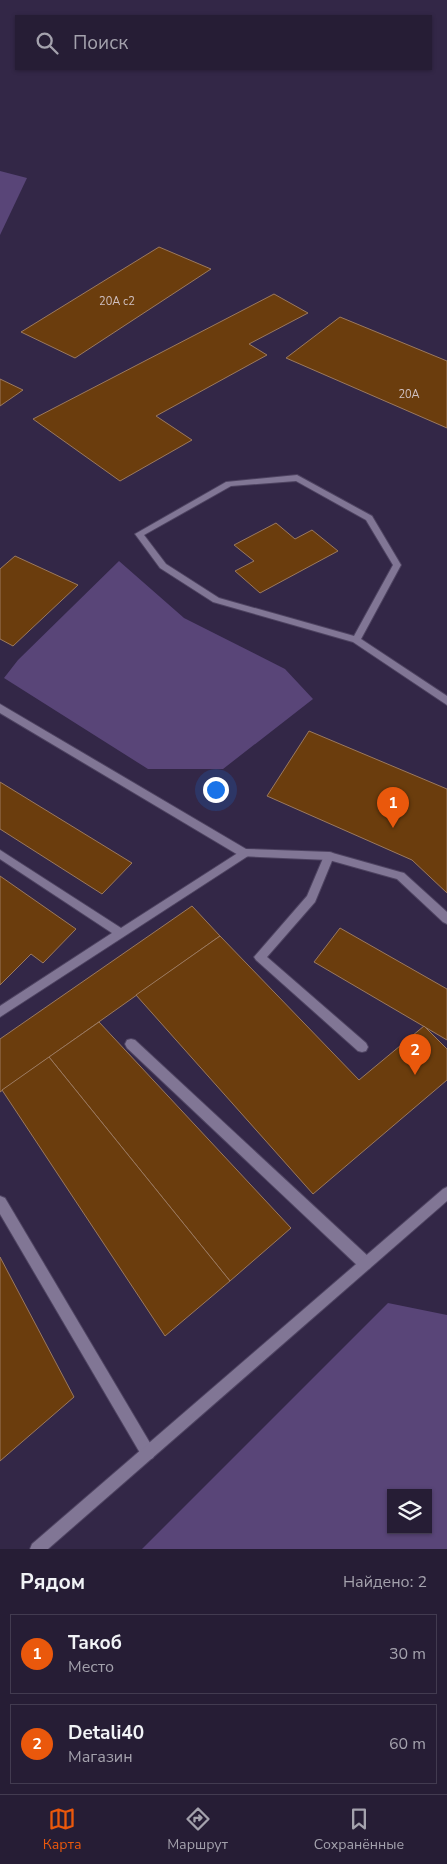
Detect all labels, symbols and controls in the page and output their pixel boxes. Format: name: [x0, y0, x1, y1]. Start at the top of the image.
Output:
search box: [15, 15, 432, 70]
icon: search: [33, 29, 61, 57]
text: Поиск: [73, 30, 128, 56]
house number: 20А с2: [99, 294, 135, 309]
house number: 20А: [398, 387, 420, 402]
your location: [203, 777, 229, 803]
pin: 1: [377, 787, 409, 828]
pin: 2: [399, 1034, 431, 1075]
map controls: [387, 1489, 432, 1534]
button: layers: [387, 1489, 432, 1534]
text: Рядом: [20, 1568, 85, 1596]
text: Найдено: 2: [343, 1571, 427, 1593]
text: Такоб: [68, 1630, 122, 1656]
text: 1: [32, 1643, 42, 1665]
text: 30 m: [389, 1643, 426, 1665]
text: Место: [68, 1656, 114, 1678]
text: Detali40: [68, 1720, 144, 1746]
text: 2: [32, 1733, 42, 1755]
text: 60 m: [389, 1733, 426, 1755]
text: Магазин: [68, 1746, 133, 1768]
tab: Карта: [43, 1805, 81, 1854]
tab: Маршрут: [167, 1805, 228, 1854]
tab: Сохранённые: [314, 1805, 404, 1854]

